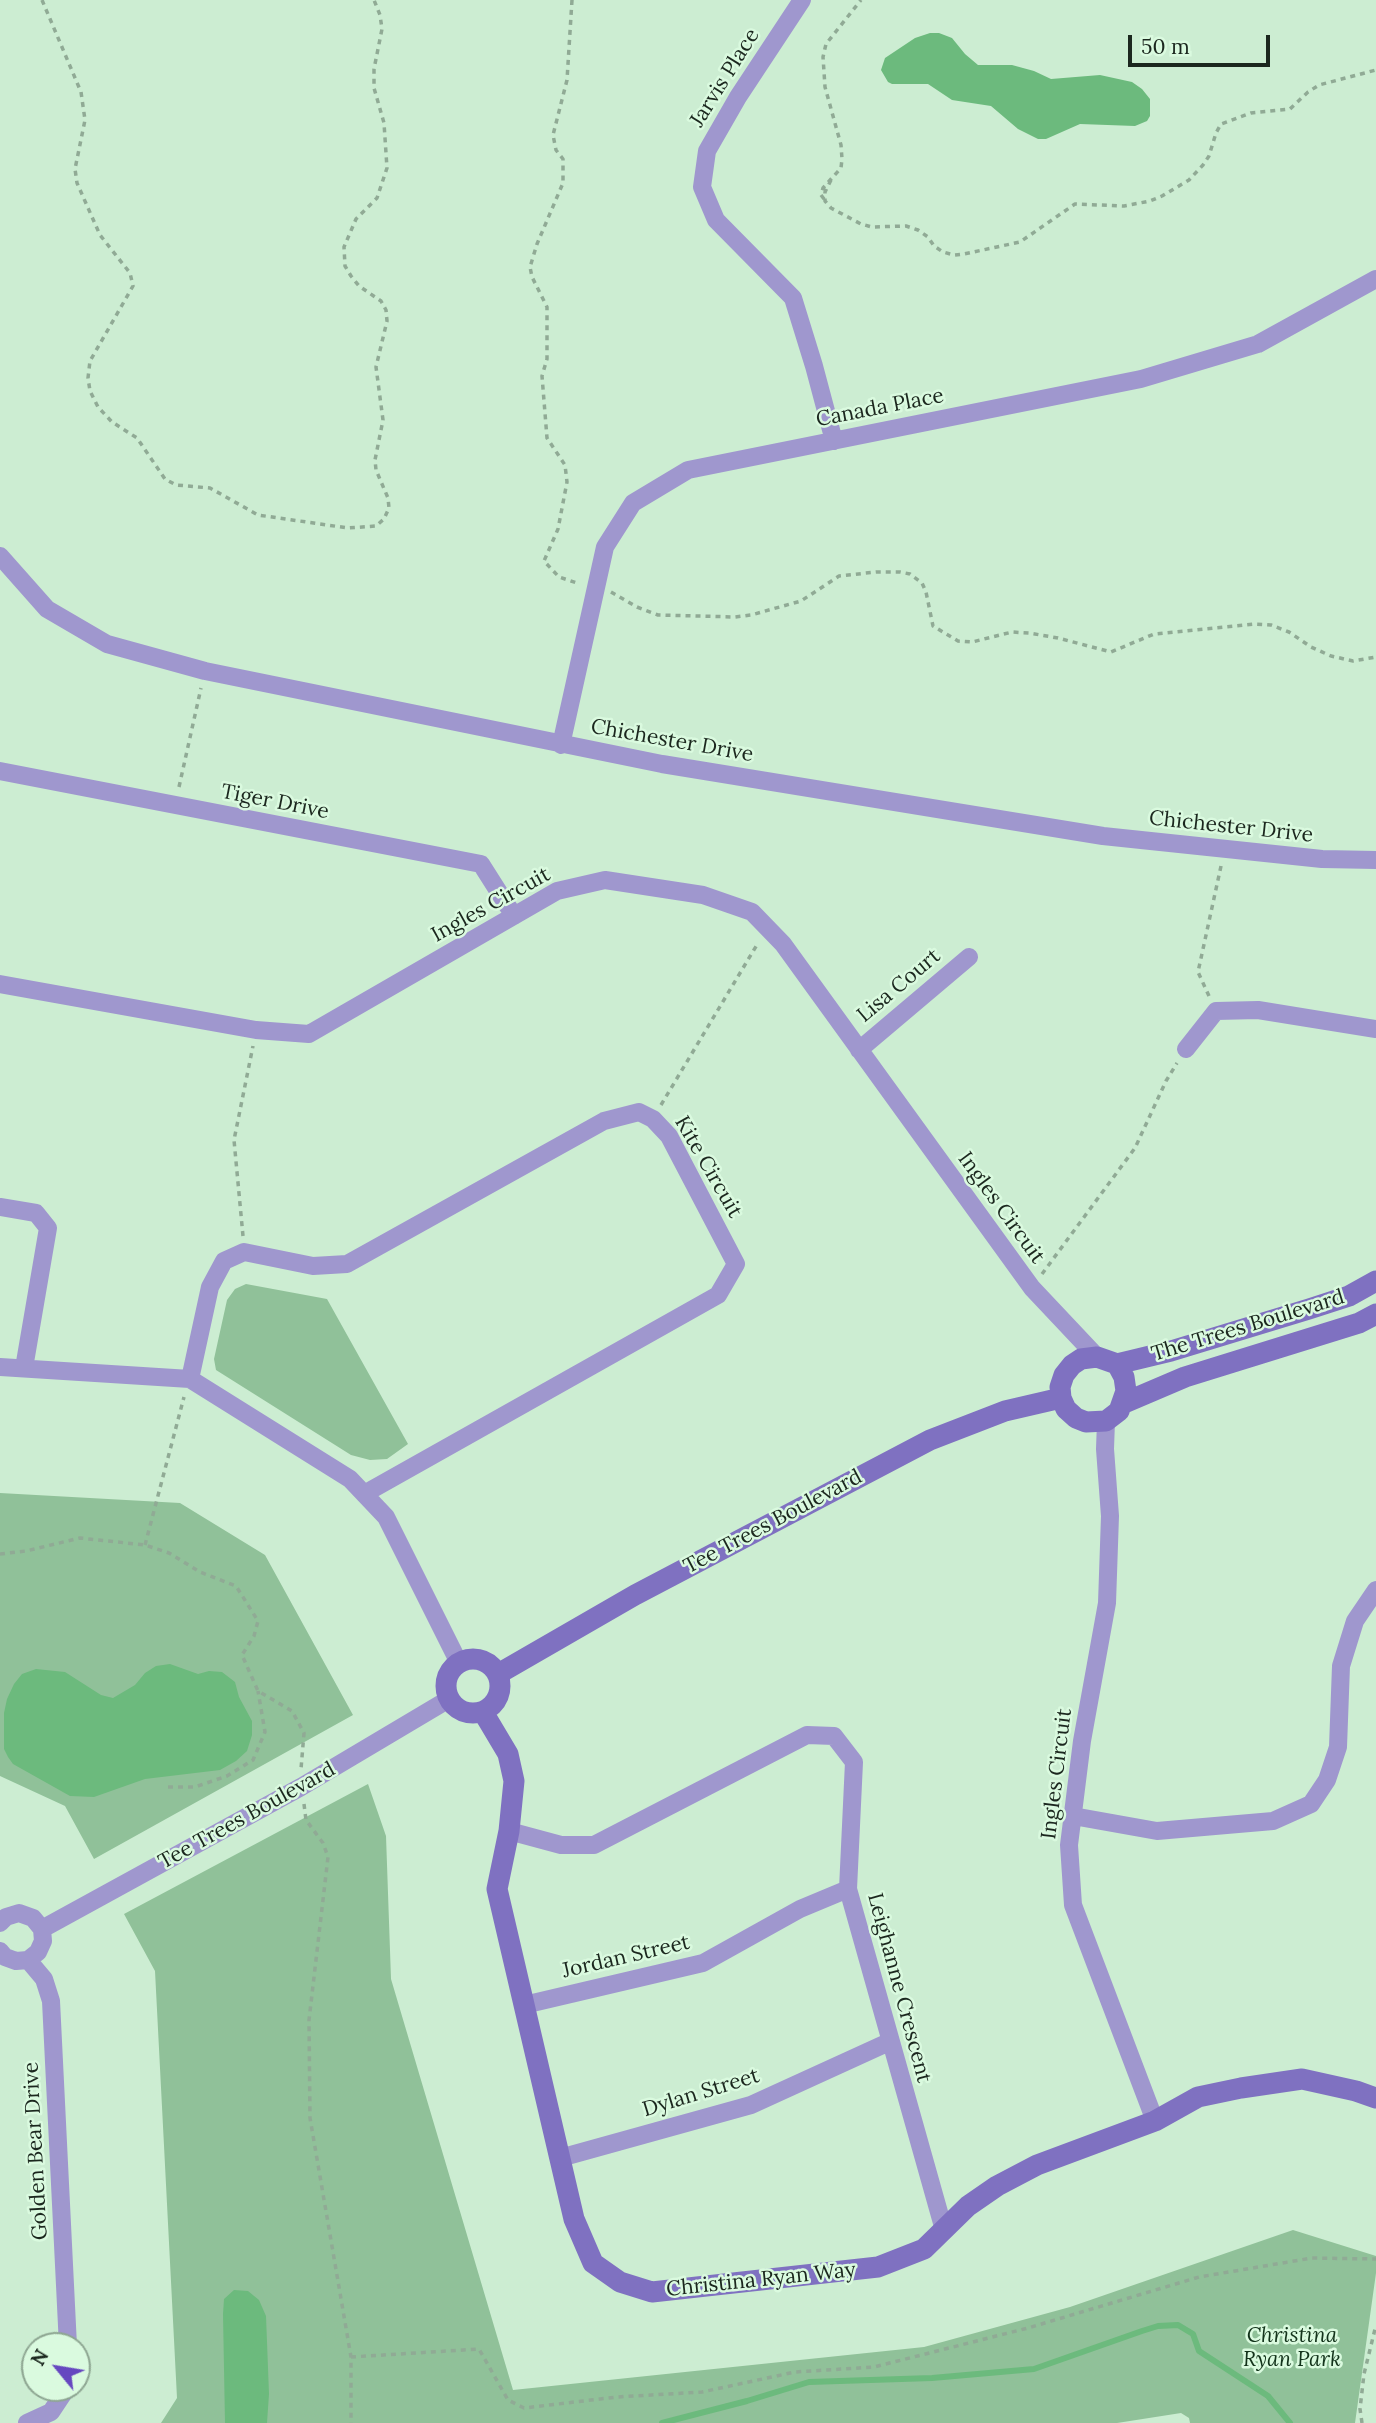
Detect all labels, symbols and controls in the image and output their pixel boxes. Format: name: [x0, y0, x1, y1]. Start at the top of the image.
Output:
scale bar: [1131, 21, 1273, 65]
street label: Jarvis Place: [685, 24, 765, 132]
text: 50 m: [1141, 33, 1190, 60]
street label: Canada Place: [814, 383, 946, 433]
street label: Chichester Drive: [589, 714, 755, 768]
street label: Tiger Drive: [219, 779, 331, 825]
street label: Chichester Drive: [1148, 806, 1314, 848]
street label: Ingles Circuit: [427, 862, 555, 948]
street label: Lisa Court: [852, 944, 946, 1028]
street label: Kite Circuit: [669, 1112, 747, 1222]
street label: Ingles Circuit: [952, 1147, 1050, 1269]
street label: The Trees Boulevard: [1148, 1285, 1348, 1367]
street label: Tee Trees Boulevard: [680, 1464, 866, 1580]
street label: Ingles Circuit: [1036, 1707, 1078, 1841]
street label: Tee Trees Boulevard: [154, 1757, 340, 1875]
street label: Leighanne Crescent: [862, 1890, 936, 2086]
street label: Jordan Street: [560, 1930, 692, 1984]
street label: Golden Bear Drive: [19, 2061, 53, 2241]
street label: Dylan Street: [639, 2063, 763, 2123]
street label: Christina Ryan Way: [665, 2258, 857, 2302]
park label: Christina Ryan Park: [1243, 2323, 1341, 2373]
north arrow: [21, 2332, 91, 2402]
text: N: [25, 2345, 54, 2370]

